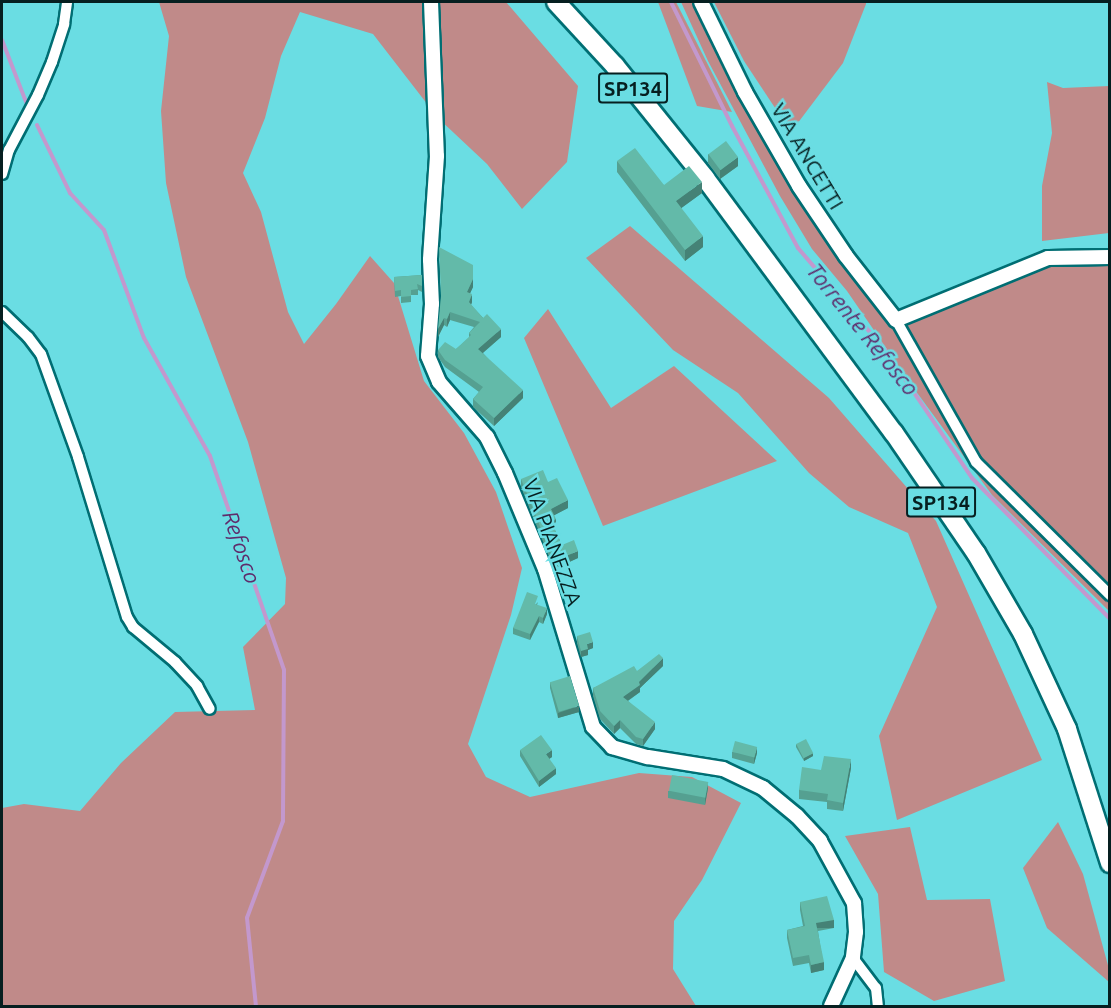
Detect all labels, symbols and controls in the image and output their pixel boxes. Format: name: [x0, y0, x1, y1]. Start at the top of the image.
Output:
road number: SP134: [597, 71, 669, 105]
street label: VIA ANCETTI: [766, 98, 850, 214]
water label: Torrente Refosco: [802, 258, 924, 400]
street label: VIA PIANEZZA: [518, 475, 588, 609]
road number: SP134: [905, 485, 977, 519]
water label: Refosco: [217, 507, 267, 587]

